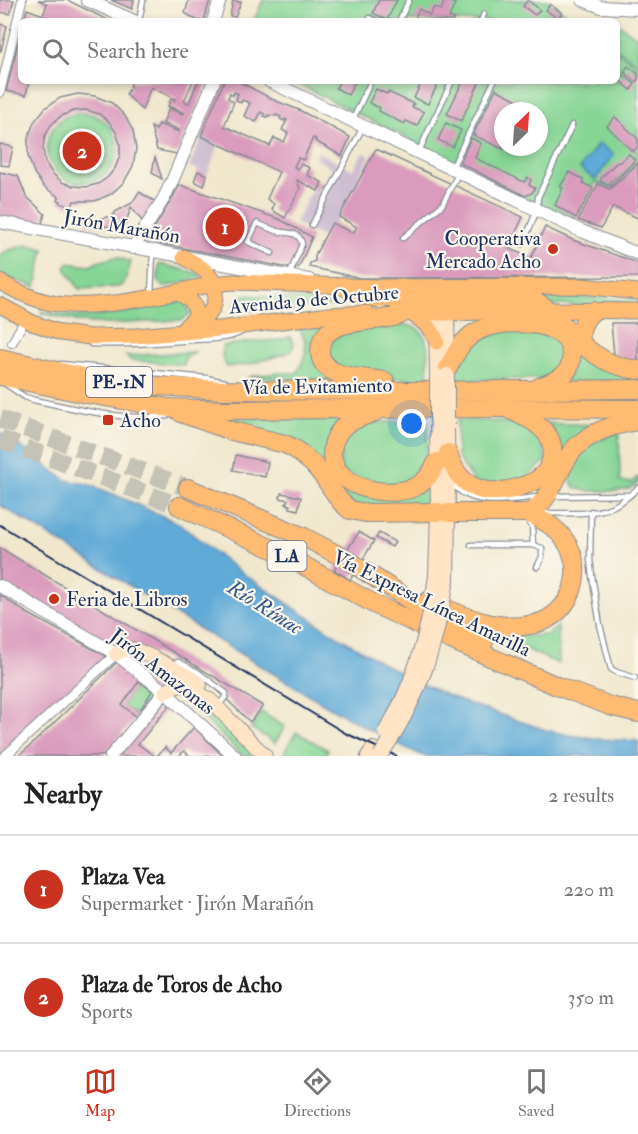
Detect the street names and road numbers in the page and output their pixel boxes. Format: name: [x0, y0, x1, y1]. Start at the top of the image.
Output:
street label: Jirón Marañón: [61, 204, 182, 249]
street label: Avenida 9 de Octubre: [227, 280, 400, 319]
road number: PE-1N: [86, 367, 152, 397]
street label: Vía de Evitamiento: [242, 373, 392, 400]
road number: LA: [268, 541, 306, 571]
street label: Vía Expresa Línea Amarilla: [328, 545, 536, 664]
street label: Jirón Amazonas: [105, 622, 220, 720]

